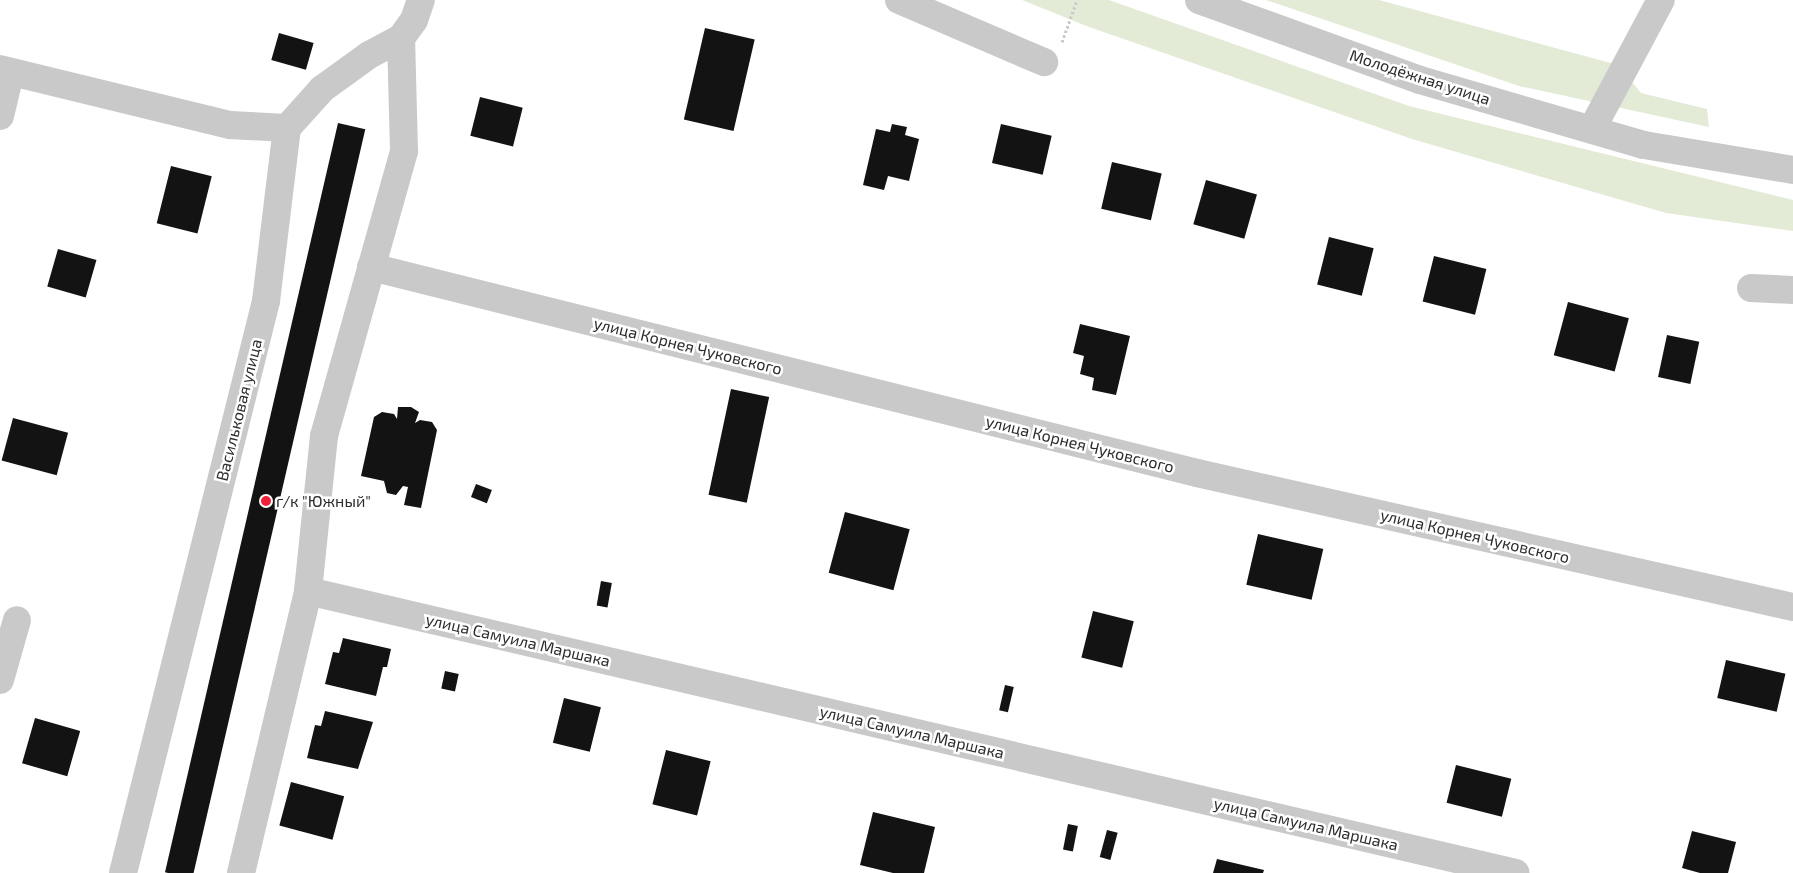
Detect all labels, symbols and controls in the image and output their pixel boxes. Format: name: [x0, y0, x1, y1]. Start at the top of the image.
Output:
street label: Молодёжная улица: [1347, 45, 1493, 109]
street label: улица Корнея Чуковского: [592, 313, 784, 379]
street label: Васильковая улица: [212, 337, 266, 483]
street label: улица Корнея Чуковского: [984, 411, 1176, 477]
place label: г/к "Южный": [276, 491, 371, 511]
marker: г/к "Южный": [260, 495, 272, 507]
street label: улица Корнея Чуковского: [1379, 505, 1571, 567]
street label: улица Самуила Маршака: [424, 609, 612, 671]
street label: улица Самуила Маршака: [818, 701, 1006, 763]
street label: улица Самуила Маршака: [1212, 793, 1400, 855]

